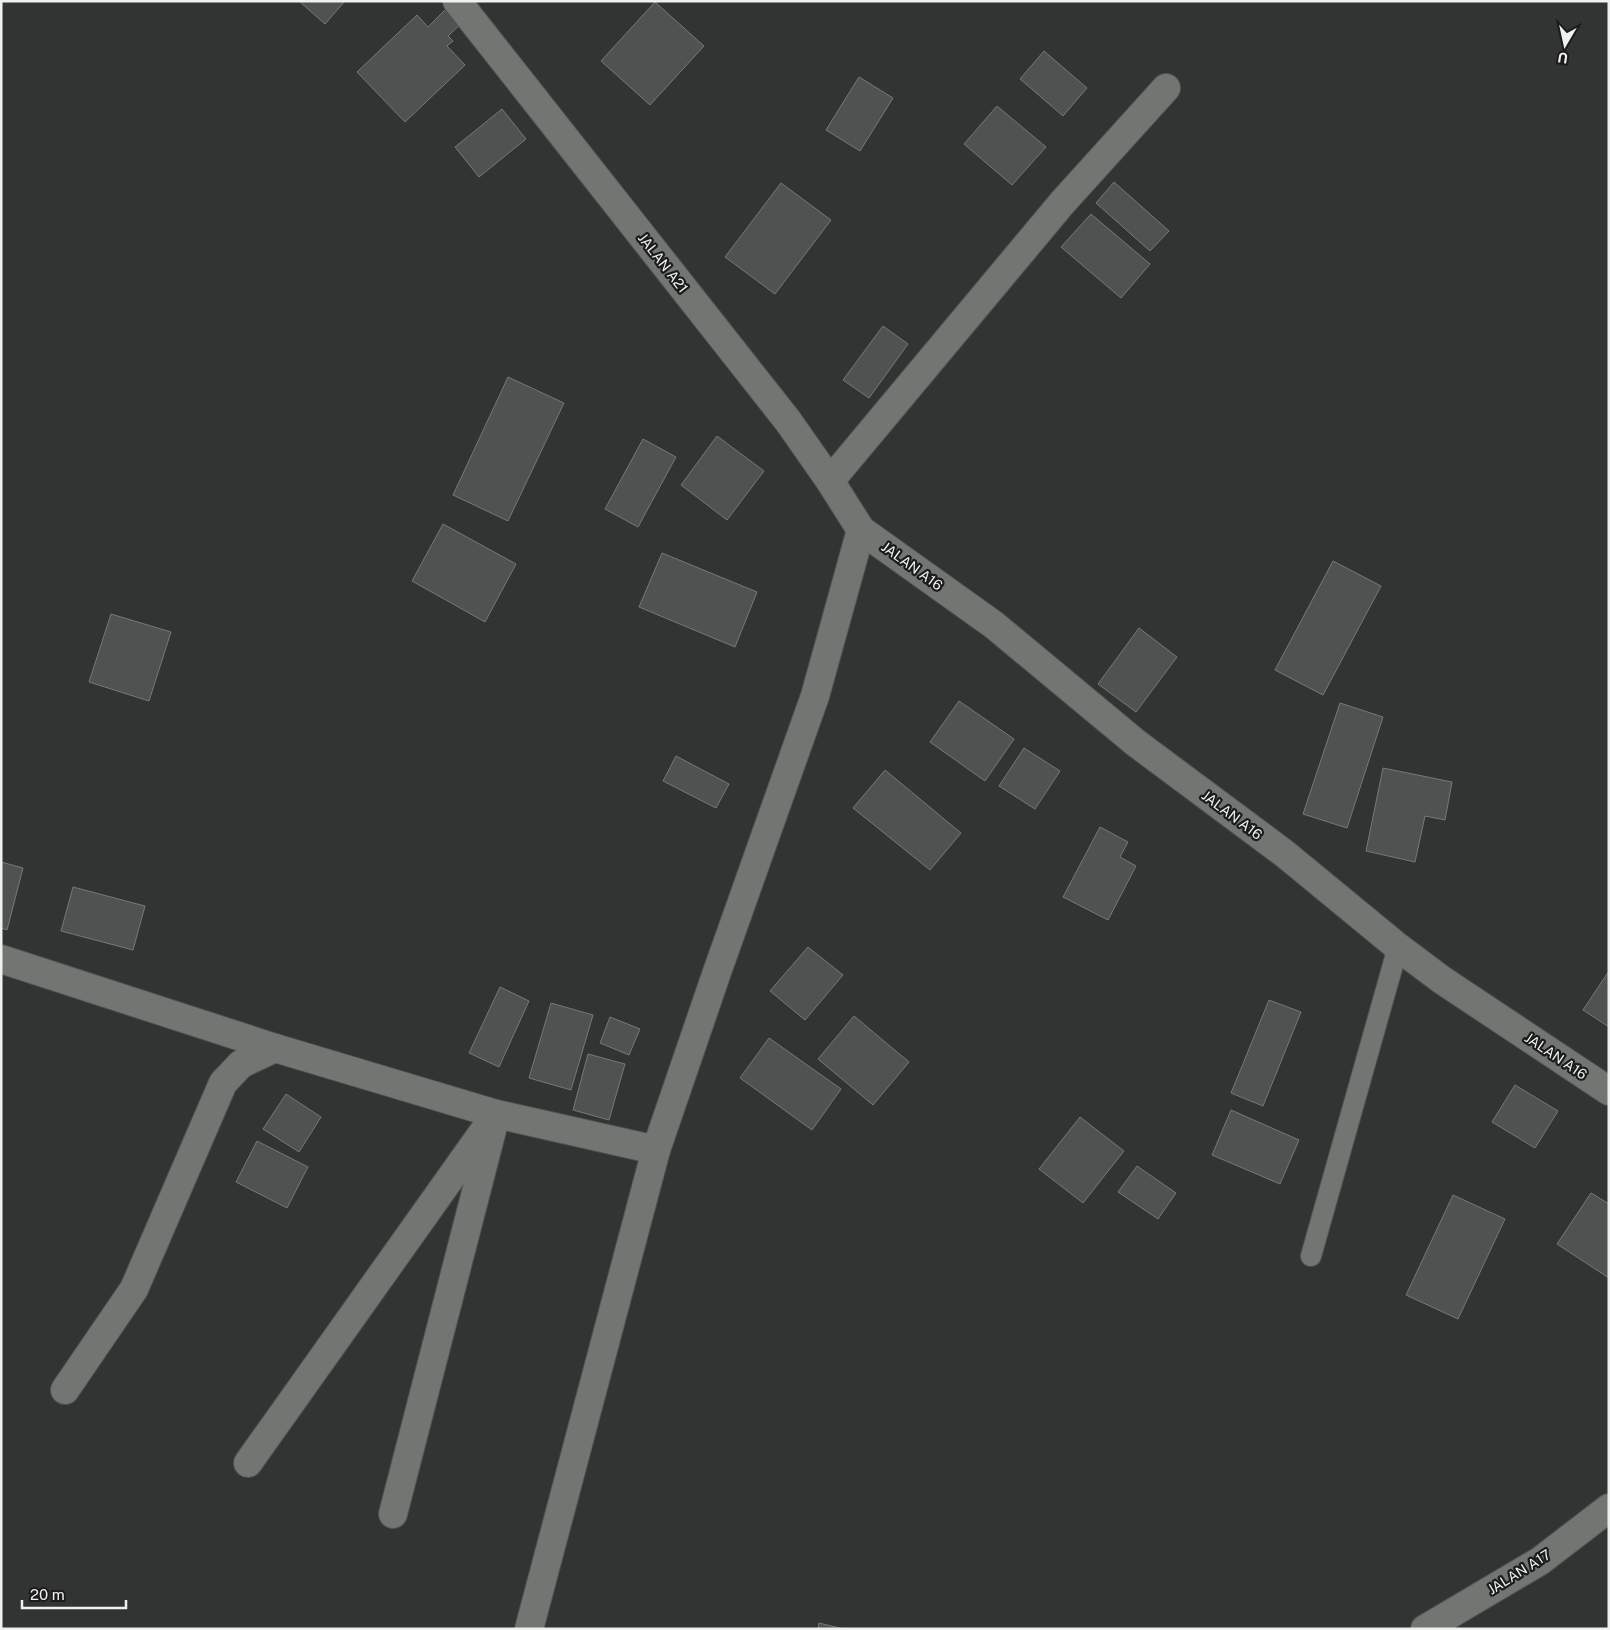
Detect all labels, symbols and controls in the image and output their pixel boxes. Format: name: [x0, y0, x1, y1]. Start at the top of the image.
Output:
north arrow: [1540, 20, 1590, 70]
text: U: [1557, 49, 1569, 67]
street label: JALAN A21: [635, 230, 691, 296]
street label: JALAN A16: [878, 539, 946, 594]
street label: JALAN A16: [1199, 787, 1266, 843]
street label: JALAN A16: [1522, 1029, 1590, 1083]
street label: JALAN A17: [1485, 1546, 1553, 1598]
scale bar: [22, 1578, 126, 1610]
text: 20 m: [30, 1586, 65, 1603]

